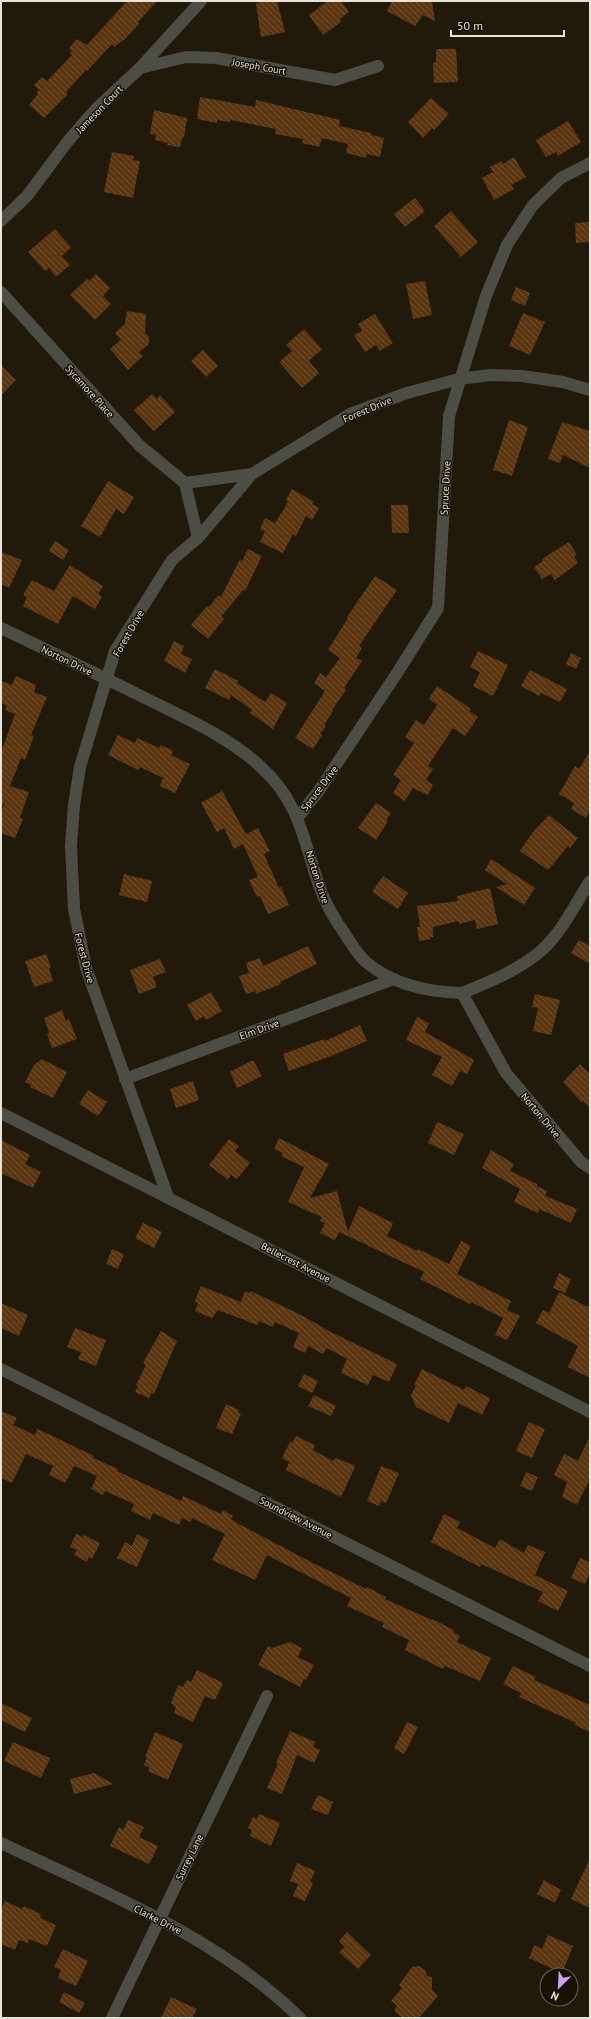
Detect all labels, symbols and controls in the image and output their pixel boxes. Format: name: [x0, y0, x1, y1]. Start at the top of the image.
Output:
scale bar: [451, 12, 564, 38]
text: 50 m: [457, 18, 483, 33]
street label: Joseph Court: [230, 55, 287, 78]
street label: Jameson Court: [72, 82, 126, 137]
street label: Sycamore Place: [62, 362, 117, 421]
street label: Forest Drive: [341, 393, 394, 426]
street label: Spruce Drive: [438, 461, 453, 515]
street label: Forest Drive: [110, 608, 147, 659]
street label: Norton Drive: [39, 643, 94, 678]
street label: Spruce Drive: [298, 763, 341, 814]
street label: Norton Drive: [303, 849, 332, 905]
street label: Forest Drive: [72, 931, 97, 985]
street label: Elm Drive: [237, 1016, 281, 1043]
street label: Norton Drive: [518, 1090, 563, 1141]
street label: Bellecrest Avenue: [259, 1239, 333, 1285]
street label: Soundview Avenue: [257, 1493, 334, 1541]
street label: Surrey Lane: [173, 1832, 206, 1882]
street label: Clarke Drive: [132, 1902, 184, 1937]
north arrow: [539, 1967, 579, 2007]
text: N: [549, 1988, 561, 2004]

